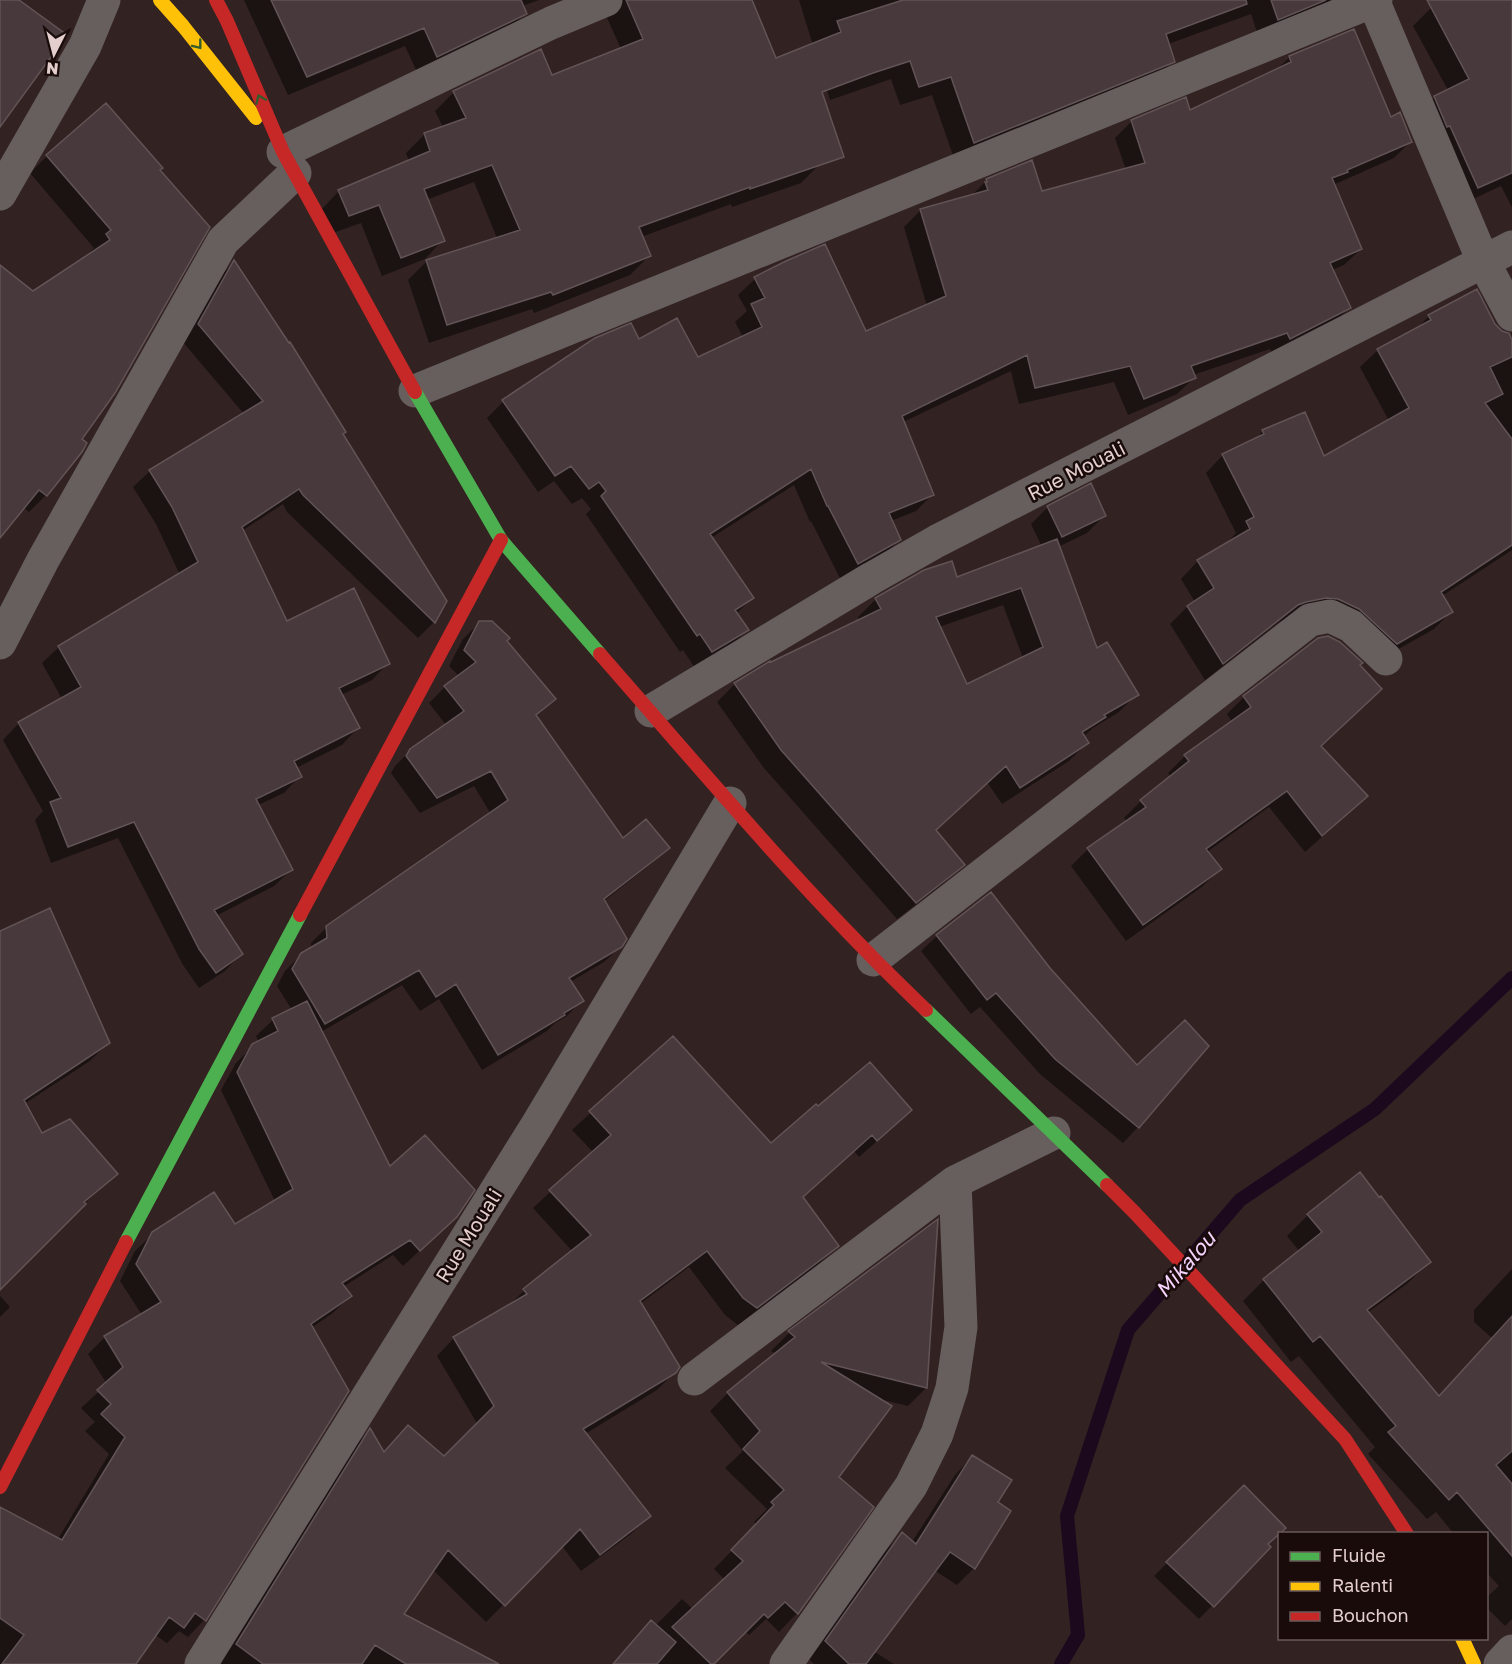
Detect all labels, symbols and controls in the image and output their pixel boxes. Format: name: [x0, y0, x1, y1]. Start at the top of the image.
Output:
north arrow: [24, 24, 84, 84]
one-way arrow: [191, 38, 202, 49]
text: N: [45, 58, 60, 79]
one-way arrow: [256, 94, 268, 105]
street label: Rue Mouali: [1023, 435, 1129, 505]
street label: Rue Mouali: [430, 1184, 506, 1286]
water label: Mikalou: [1149, 1225, 1222, 1302]
legend: [1278, 1532, 1488, 1640]
text: Fluide: [1332, 1544, 1386, 1566]
text: Ralenti: [1332, 1574, 1393, 1596]
text: Bouchon: [1332, 1604, 1409, 1626]

